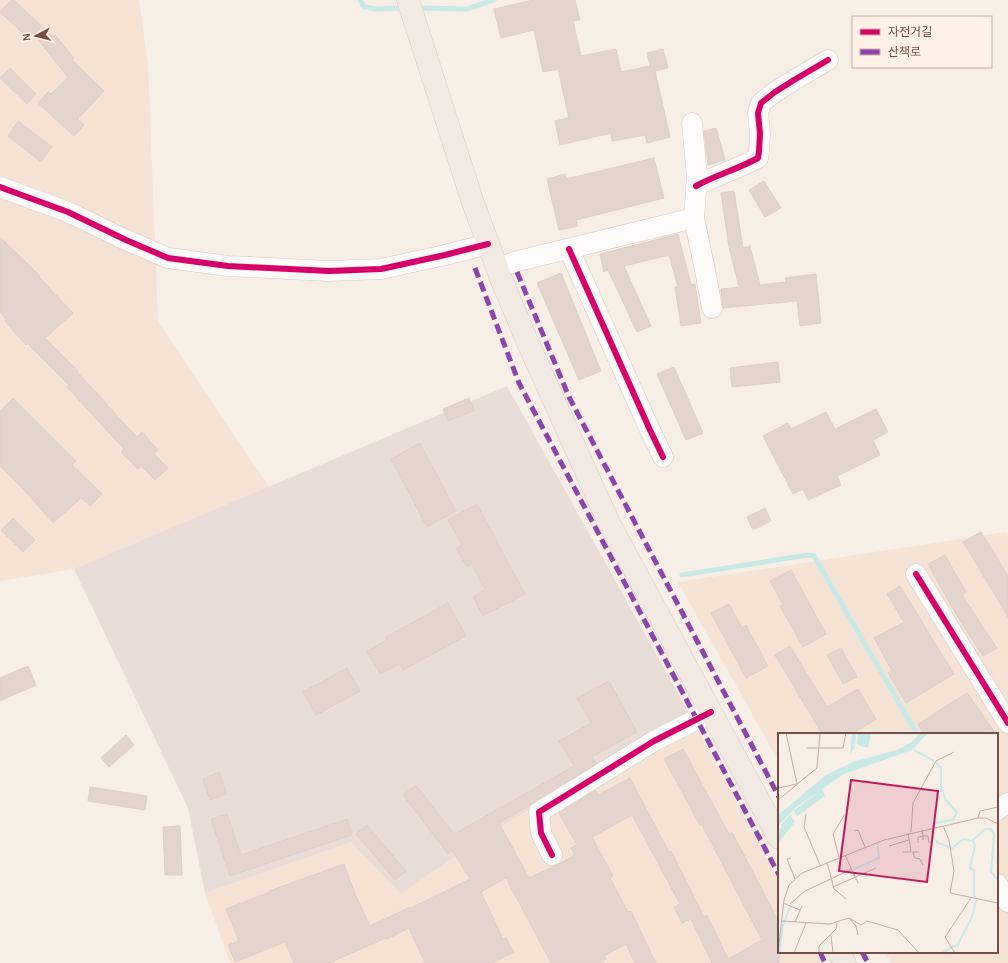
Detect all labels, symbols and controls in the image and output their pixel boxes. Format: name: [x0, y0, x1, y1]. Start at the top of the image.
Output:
north arrow: [16, 16, 56, 56]
legend: [852, 16, 992, 68]
text: 자전거길: [888, 26, 932, 38]
text: N: [21, 33, 32, 42]
text: 산책로: [888, 46, 921, 58]
inset map: [778, 733, 998, 953]

